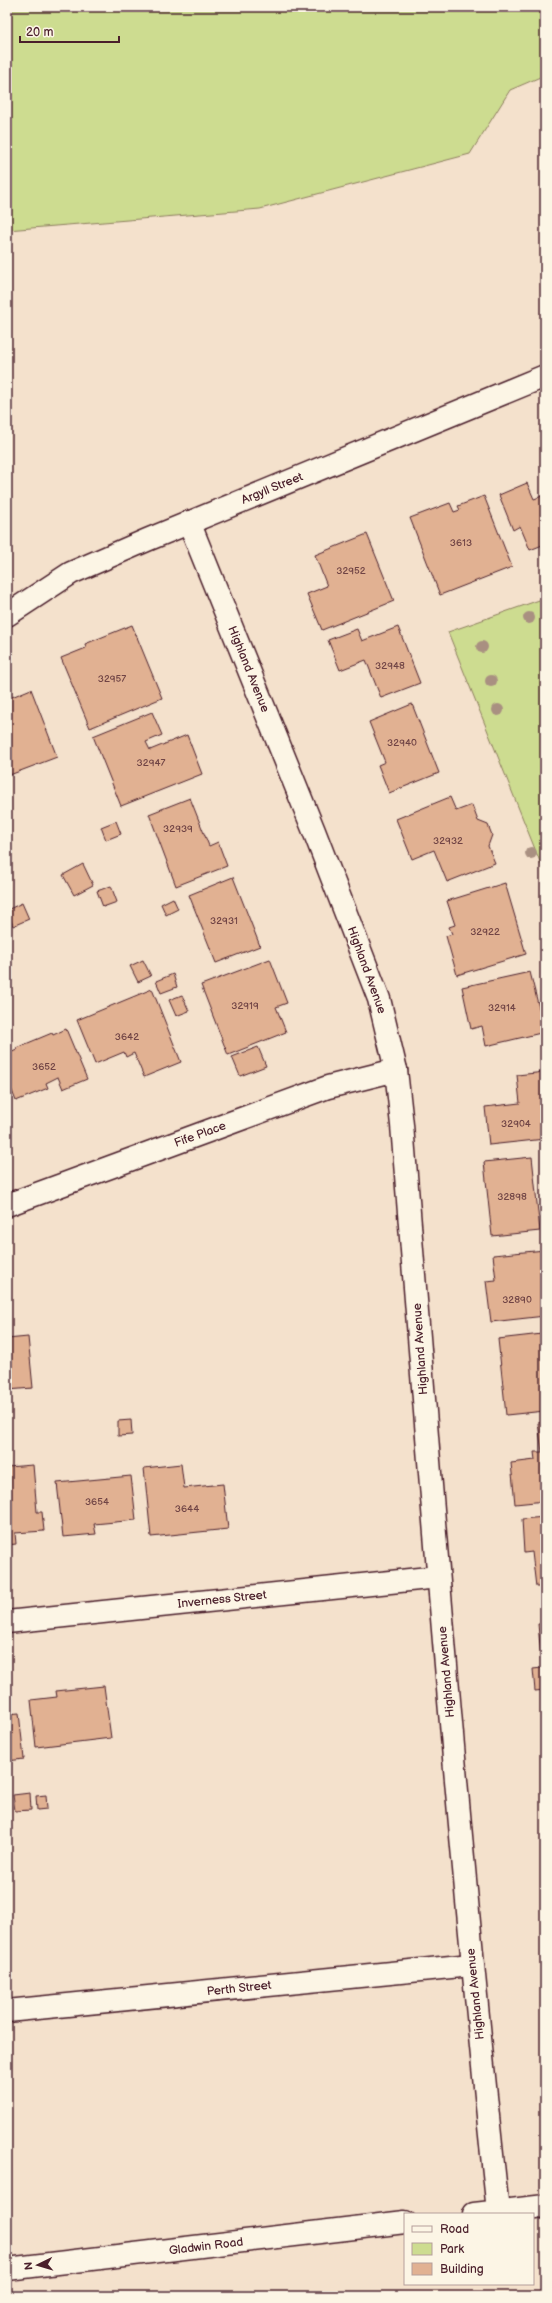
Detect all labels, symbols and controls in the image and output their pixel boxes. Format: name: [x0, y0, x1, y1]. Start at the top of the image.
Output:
scale bar: [20, 18, 119, 44]
text: 20 m: [26, 25, 53, 40]
street label: Argyll Street: [239, 469, 305, 508]
house number: 3613: [450, 537, 472, 549]
house number: 32952: [336, 565, 366, 577]
street label: Highland Avenue: [224, 624, 273, 715]
house number: 32948: [375, 660, 405, 672]
house number: 32957: [98, 673, 126, 685]
house number: 32940: [387, 737, 417, 749]
house number: 32947: [137, 757, 166, 769]
house number: 32939: [163, 823, 193, 835]
house number: 32932: [433, 835, 463, 847]
house number: 32931: [210, 915, 238, 927]
street label: Highland Avenue: [344, 925, 389, 1016]
house number: 32922: [470, 926, 500, 938]
house number: 32919: [231, 1000, 259, 1012]
house number: 32914: [488, 1002, 516, 1014]
house number: 3642: [115, 1031, 139, 1043]
house number: 3652: [32, 1061, 56, 1073]
street label: Fife Place: [172, 1118, 228, 1151]
house number: 32904: [501, 1118, 531, 1130]
house number: 32898: [497, 1191, 527, 1203]
house number: 32890: [502, 1294, 532, 1306]
street label: Highland Avenue: [410, 1303, 431, 1395]
house number: 3654: [85, 1496, 109, 1508]
house number: 3644: [175, 1503, 199, 1515]
street label: Inverness Street: [177, 1587, 268, 1612]
street label: Highland Avenue: [435, 1626, 458, 1718]
street label: Highland Avenue: [463, 1948, 488, 2040]
street label: Perth Street: [206, 1978, 272, 1999]
legend: [404, 2213, 534, 2285]
text: Road: [440, 2222, 469, 2237]
street label: Gladwin Road: [168, 2234, 244, 2258]
text: Park: [440, 2242, 464, 2257]
north arrow: [18, 2245, 58, 2285]
text: N: [22, 2261, 35, 2271]
text: Building: [440, 2262, 484, 2277]

